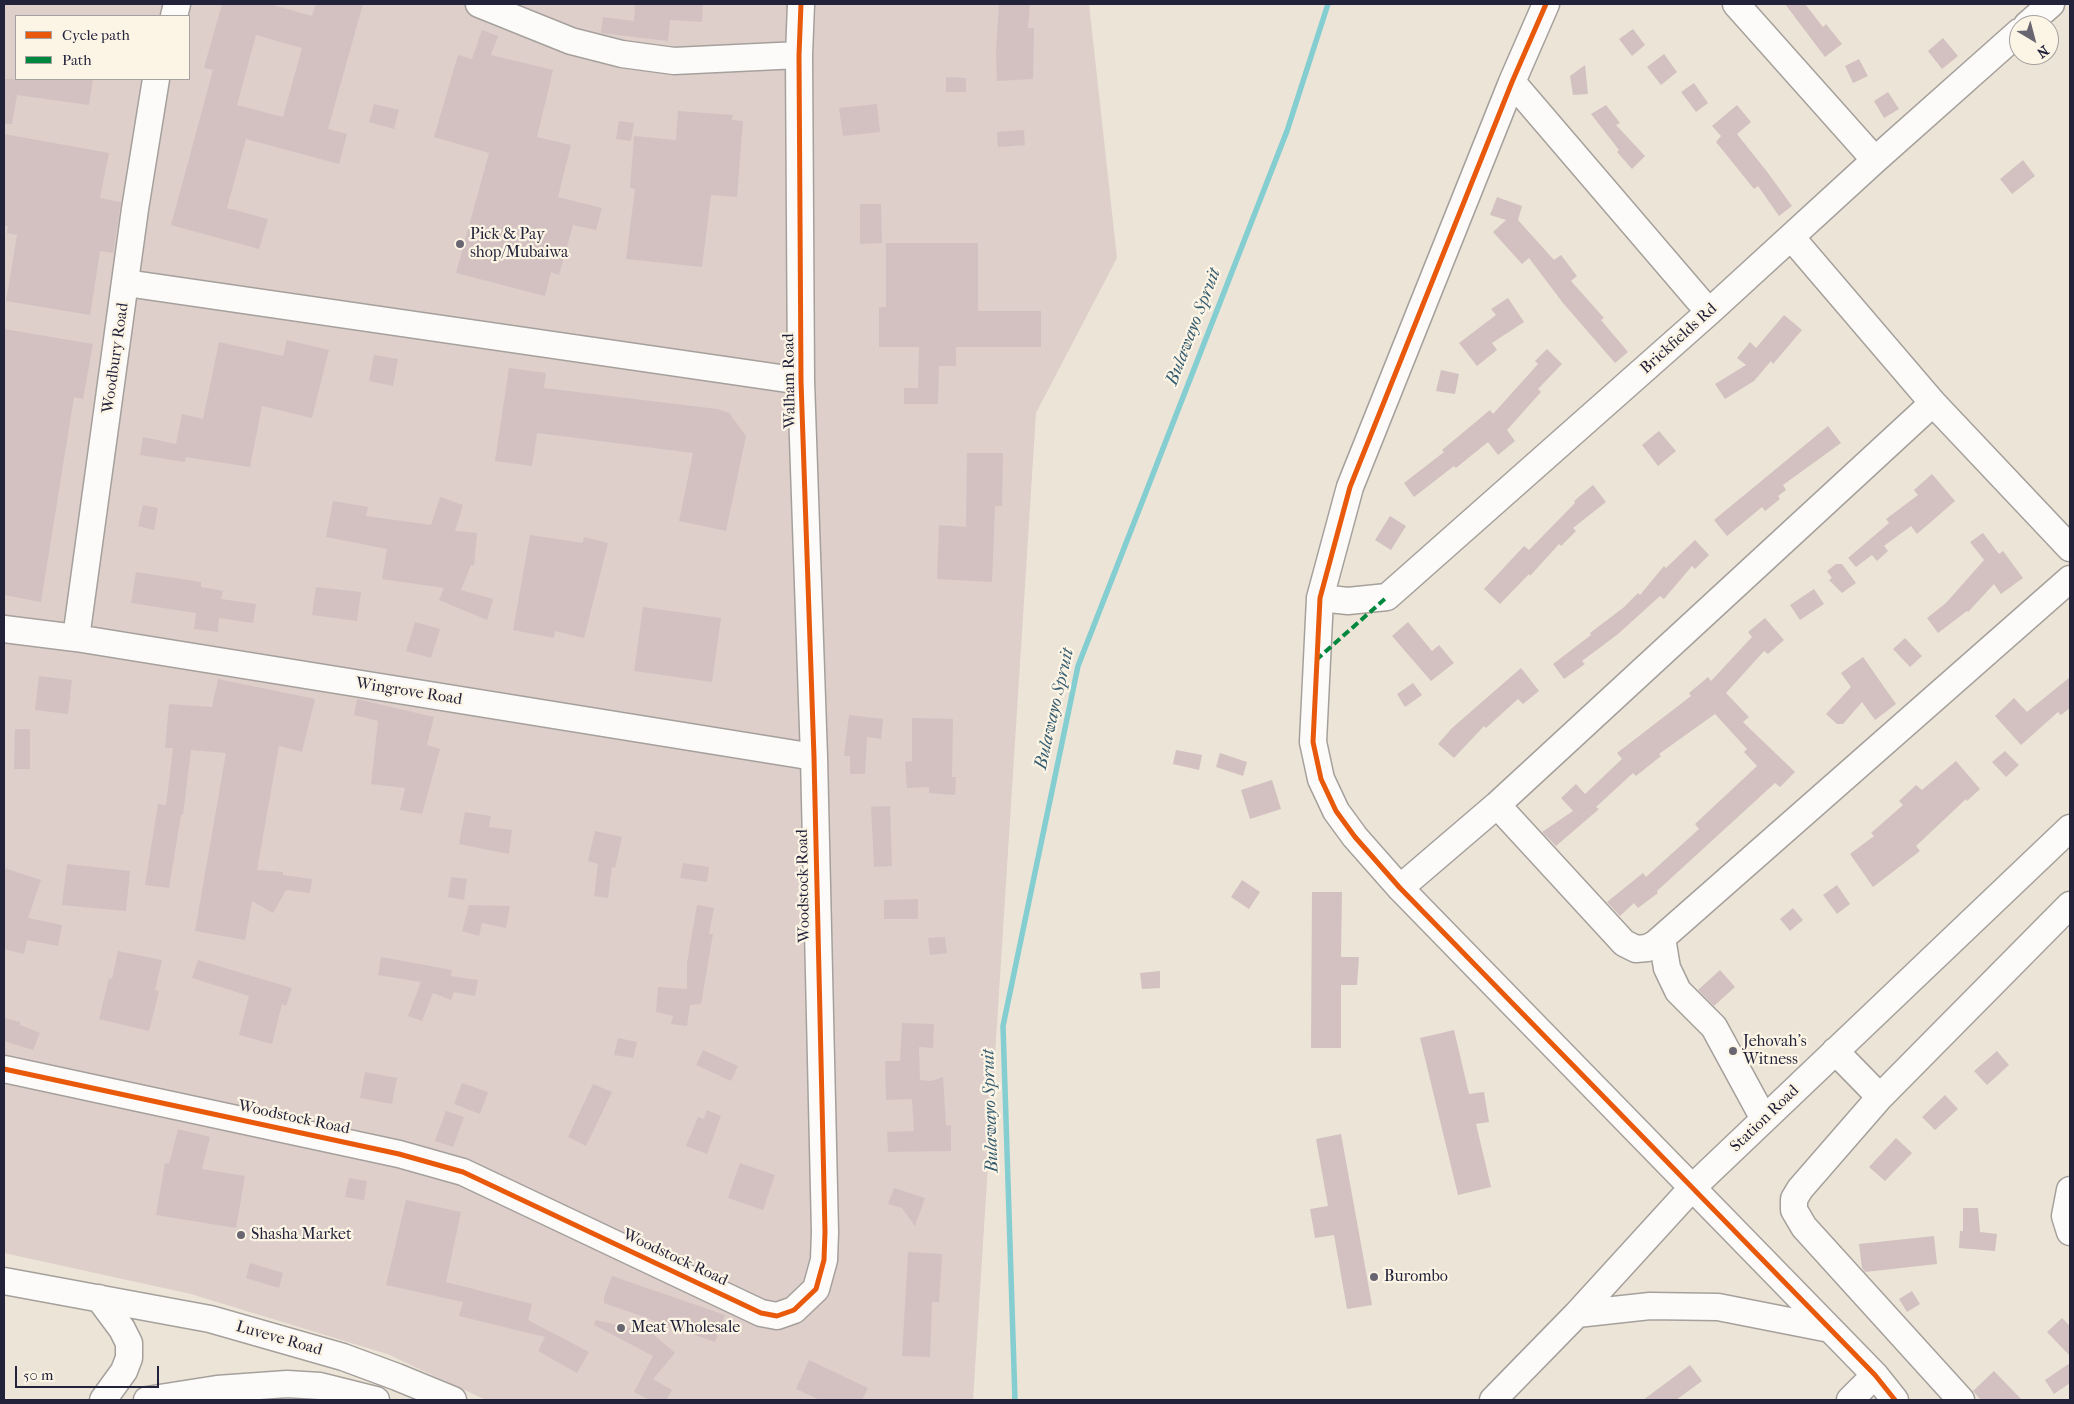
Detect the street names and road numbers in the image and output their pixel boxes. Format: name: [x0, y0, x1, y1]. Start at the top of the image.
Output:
street label: Brickfields Rd: [1637, 300, 1721, 378]
street label: Woodbury Road: [99, 302, 133, 414]
street label: Walham Road: [780, 333, 800, 429]
street label: Wingrove Road: [354, 674, 464, 710]
street label: Woodstock Road: [793, 829, 815, 943]
street label: Station Road: [1727, 1082, 1803, 1156]
street label: Woodstock Road: [236, 1097, 352, 1139]
street label: Woodstock Road: [619, 1225, 731, 1291]
street label: Luveve Road: [234, 1318, 324, 1360]

